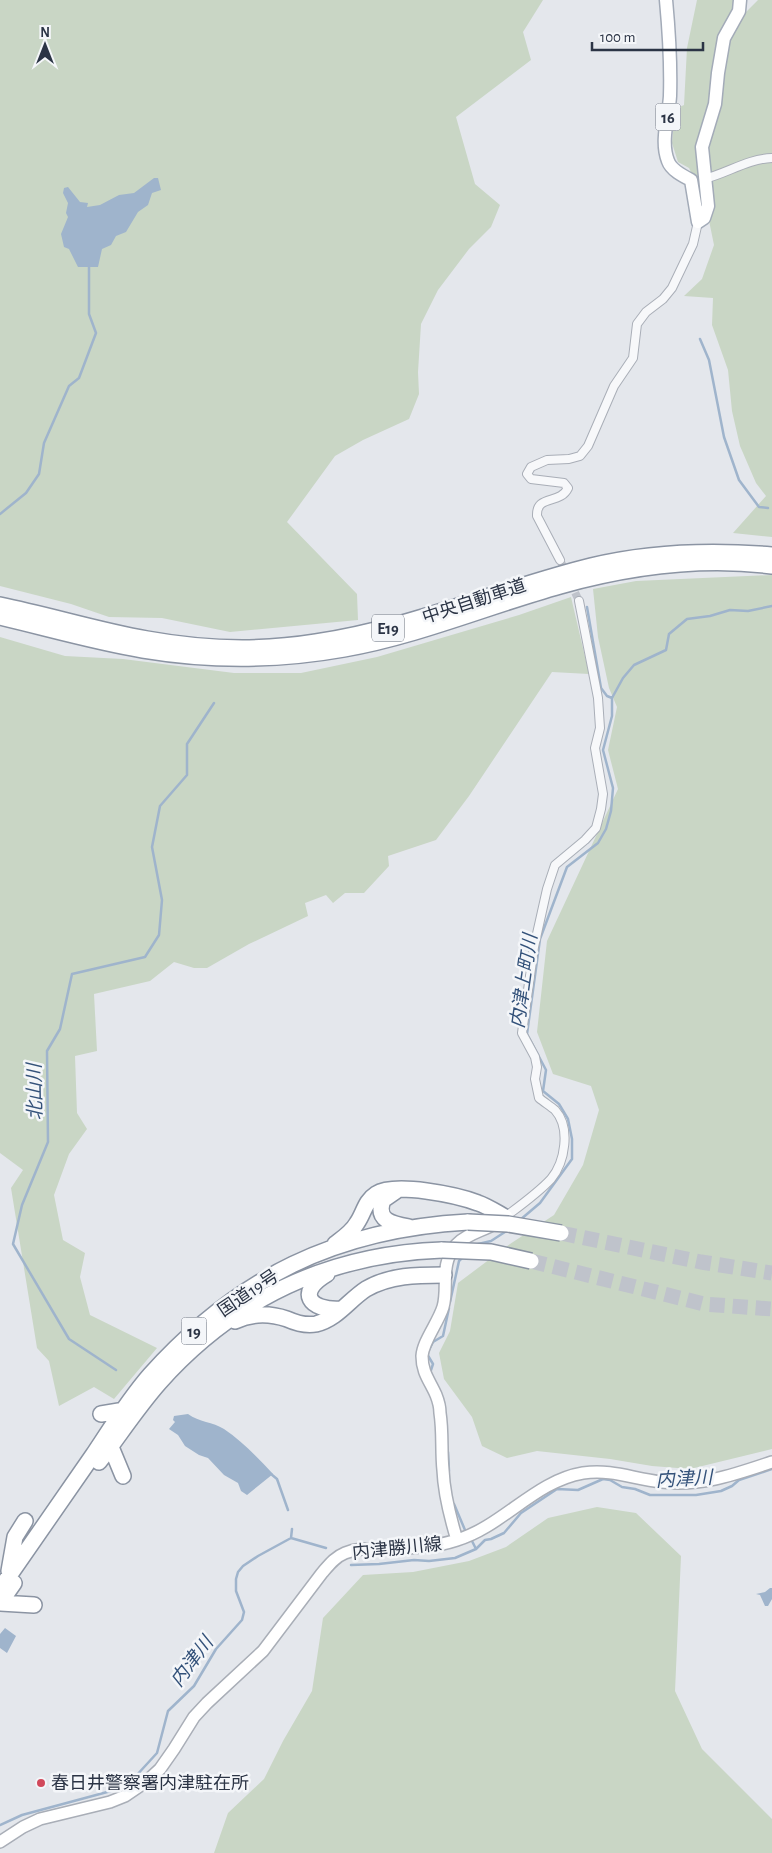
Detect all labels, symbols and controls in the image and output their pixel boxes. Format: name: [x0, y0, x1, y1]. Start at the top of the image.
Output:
north arrow: [20, 20, 70, 70]
scale bar: [592, 20, 703, 52]
text: N: [40, 26, 50, 40]
text: 100 m: [600, 30, 635, 45]
road number: 16: [656, 104, 680, 130]
street label: 中央自動車道: [420, 575, 528, 627]
road number: E19: [372, 614, 404, 641]
water label: 内津上町川: [507, 931, 541, 1030]
water label: 北山川: [24, 1061, 45, 1121]
street label: 国道19号: [214, 1266, 282, 1320]
road number: 19: [182, 1318, 206, 1344]
water label: 内津川: [655, 1467, 715, 1490]
street label: 内津勝川線: [351, 1533, 443, 1563]
water label: 内津川: [167, 1631, 218, 1690]
place label: 春日井警察署内津駐在所: [51, 1773, 249, 1793]
marker: 春日井警察署内津駐在所: [35, 1777, 47, 1789]

